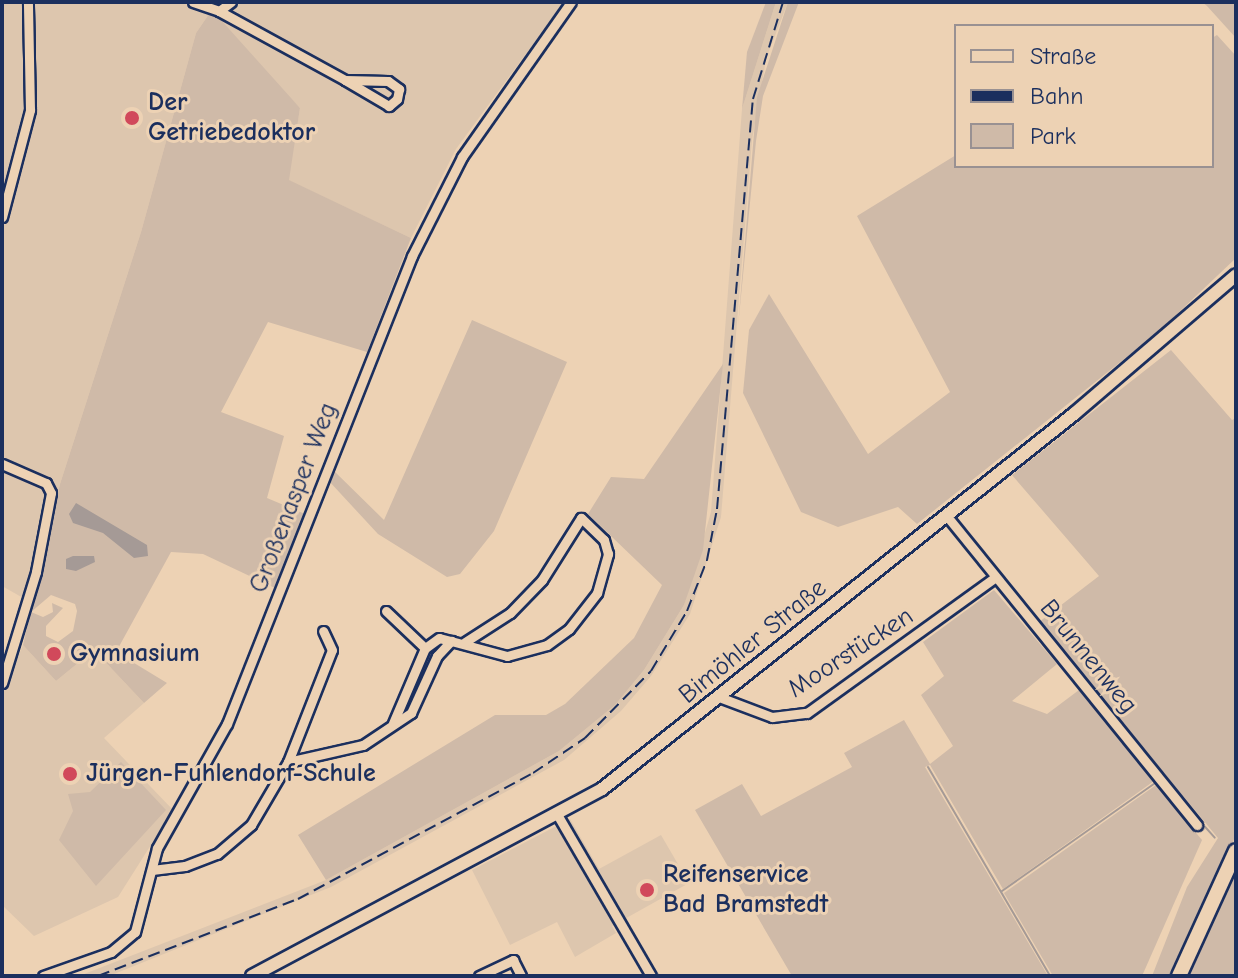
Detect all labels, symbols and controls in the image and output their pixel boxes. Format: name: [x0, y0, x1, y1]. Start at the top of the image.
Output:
legend: [954, 24, 1214, 168]
text: Straße: [1030, 42, 1096, 70]
text: Bahn: [1030, 82, 1083, 110]
place label: Der Getriebedoktor: [148, 87, 315, 148]
marker: Der Getriebedoktor: [123, 109, 141, 127]
text: Park: [1030, 122, 1076, 150]
street label: Großenasper Weg: [243, 399, 345, 597]
street label: Bimöhler Straße: [673, 573, 833, 711]
street label: Brunnenweg: [1033, 594, 1143, 720]
street label: Moorstücken: [782, 601, 920, 705]
place label: Gymnasium: [70, 638, 200, 670]
marker: Gymnasium: [45, 645, 63, 663]
place label: Jürgen-Fuhlendorf-Schule: [86, 758, 376, 790]
marker: Jürgen-Fuhlendorf-Schule: [61, 765, 79, 783]
place label: Reifenservice Bad Bramstedt: [663, 859, 828, 920]
marker: Reifenservice Bad Bramstedt: [638, 881, 656, 899]

